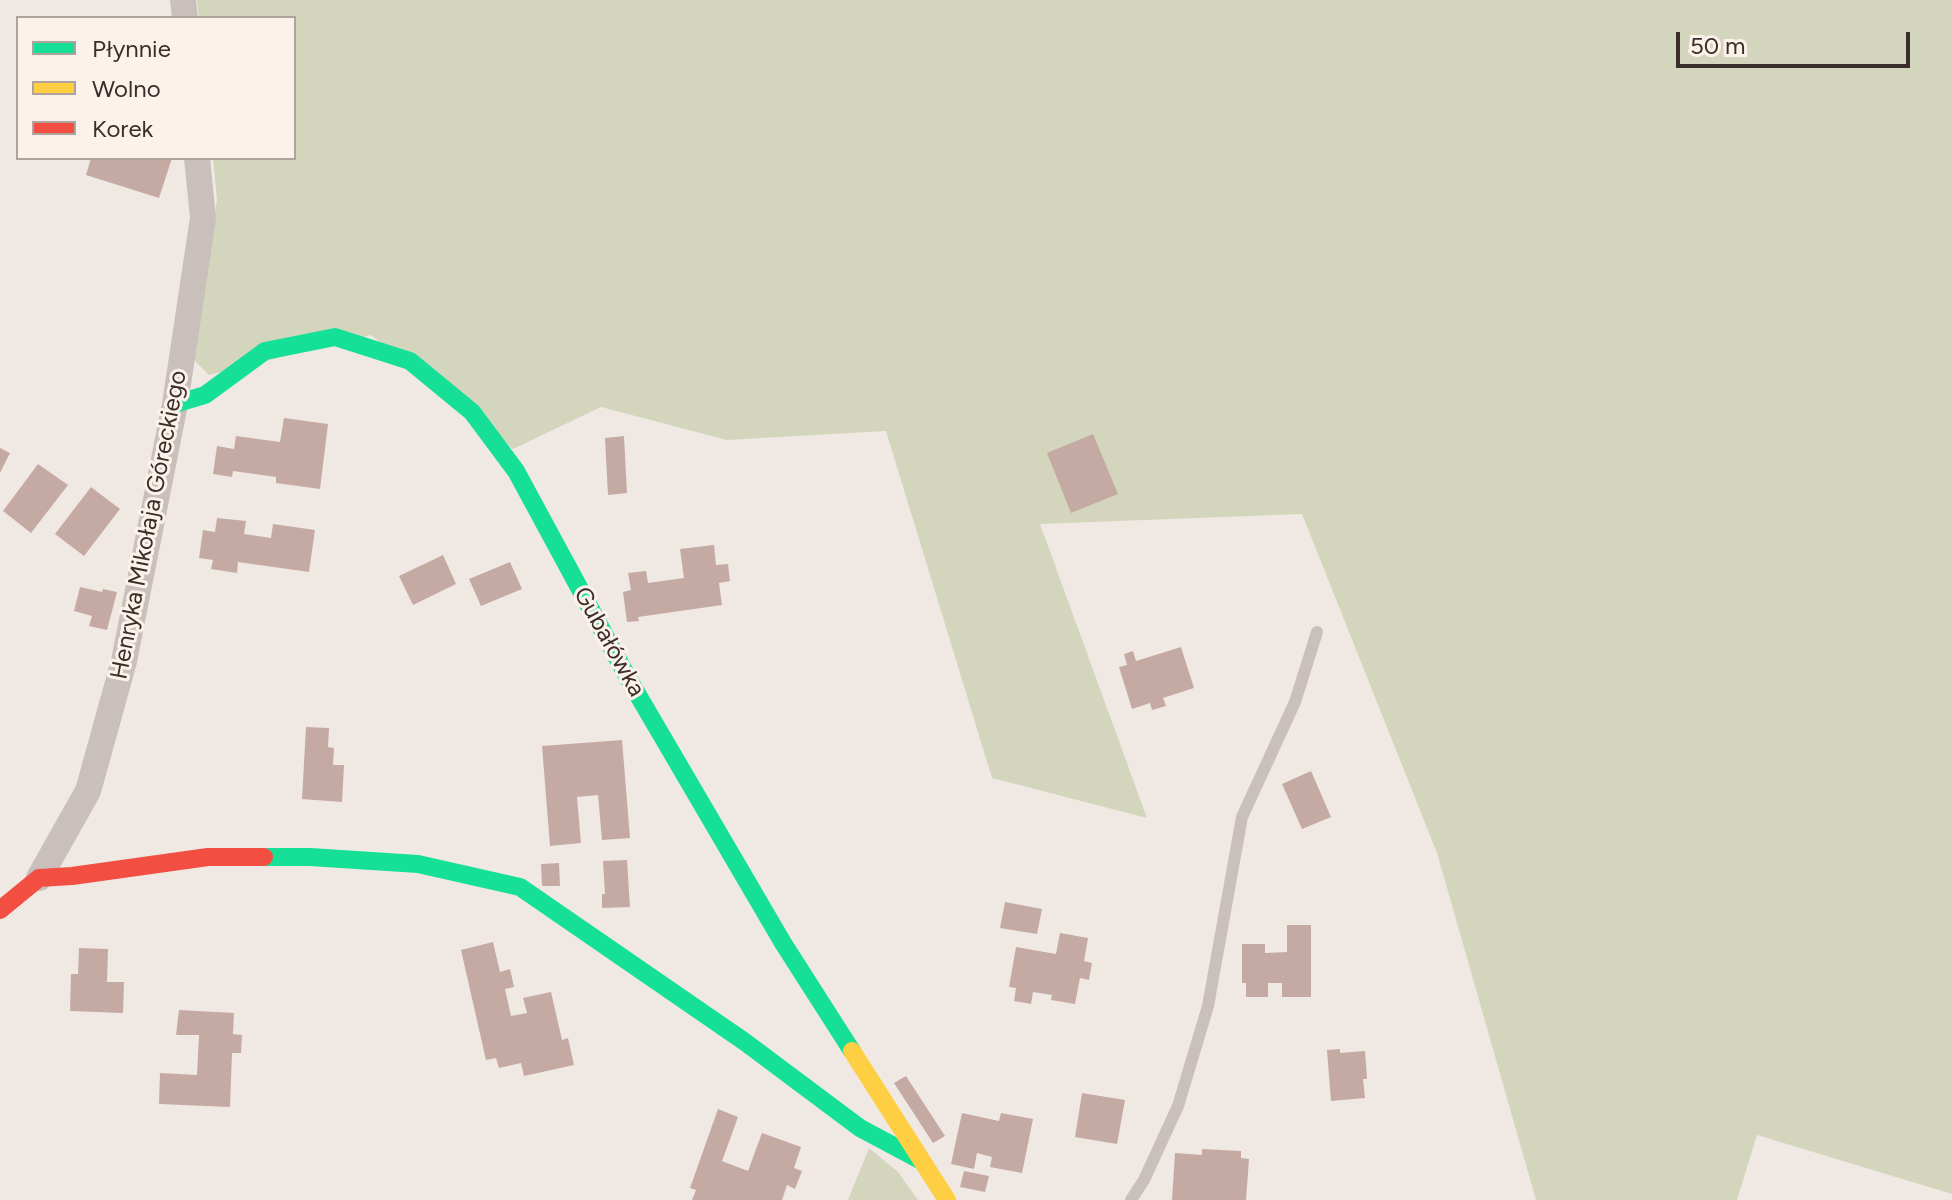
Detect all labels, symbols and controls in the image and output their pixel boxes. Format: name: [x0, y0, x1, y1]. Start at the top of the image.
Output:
legend: [16, 16, 296, 160]
scale bar: [1680, 16, 1914, 66]
text: 50 m: [1690, 31, 1746, 60]
text: Płynnie: [92, 34, 171, 63]
text: Wolno: [92, 74, 161, 103]
text: Korek: [92, 114, 153, 143]
street label: Henryka Mikołaja Góreckiego: [105, 368, 193, 682]
street label: Gubałówka: [567, 582, 651, 702]

